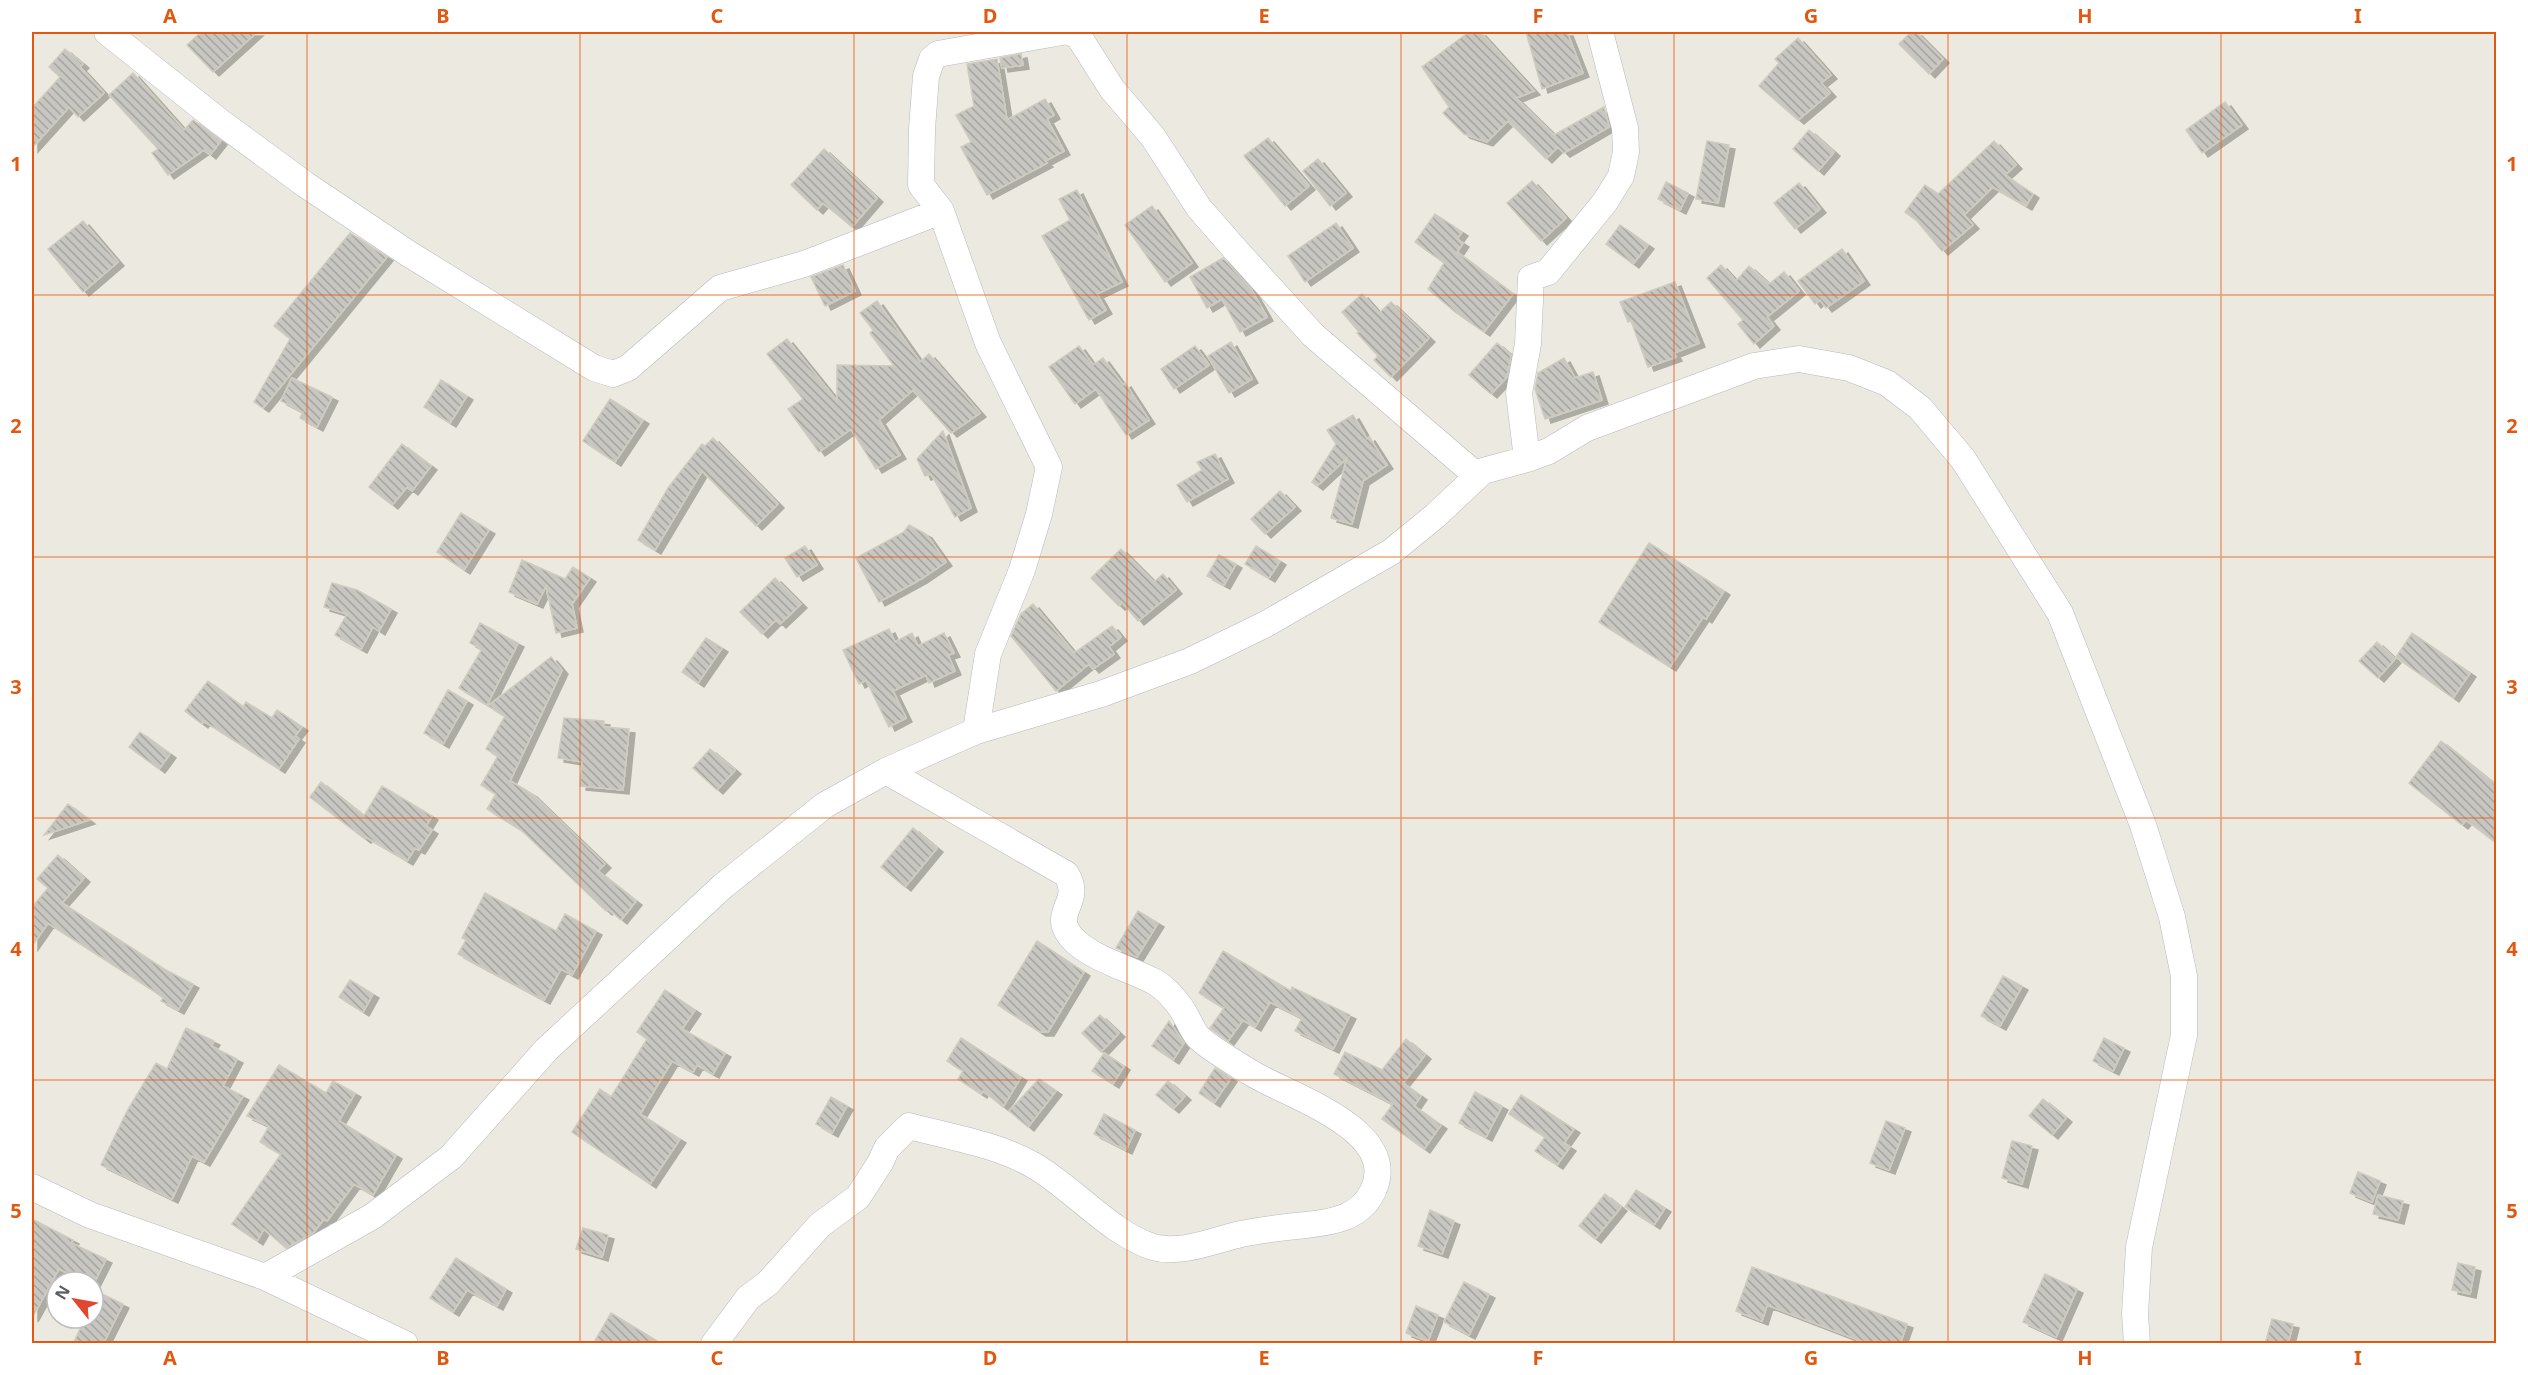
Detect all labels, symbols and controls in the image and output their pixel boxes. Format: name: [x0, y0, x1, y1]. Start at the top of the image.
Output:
text: A: [163, 2, 177, 29]
text: B: [436, 2, 450, 29]
text: C: [711, 2, 724, 29]
text: D: [983, 2, 997, 29]
text: E: [1258, 2, 1270, 29]
text: F: [1533, 2, 1543, 29]
text: G: [1804, 2, 1818, 29]
text: H: [2077, 2, 2093, 29]
text: I: [2354, 2, 2362, 29]
text: 1: [10, 150, 22, 177]
text: 1: [2506, 150, 2518, 177]
text: 2: [10, 412, 22, 439]
text: 2: [2506, 412, 2518, 439]
text: 3: [10, 673, 22, 700]
text: 3: [2506, 673, 2518, 700]
text: 4: [10, 935, 22, 962]
text: 4: [2506, 935, 2518, 962]
text: 5: [10, 1197, 22, 1224]
text: 5: [2506, 1197, 2518, 1224]
north arrow: [45, 1270, 105, 1330]
text: N: [49, 1281, 75, 1304]
text: A: [163, 1344, 177, 1371]
text: B: [436, 1344, 450, 1371]
text: C: [711, 1344, 724, 1371]
text: D: [983, 1344, 997, 1371]
text: E: [1258, 1344, 1270, 1371]
text: F: [1533, 1344, 1543, 1371]
text: G: [1804, 1344, 1818, 1371]
text: H: [2077, 1344, 2093, 1371]
text: I: [2354, 1344, 2362, 1371]

